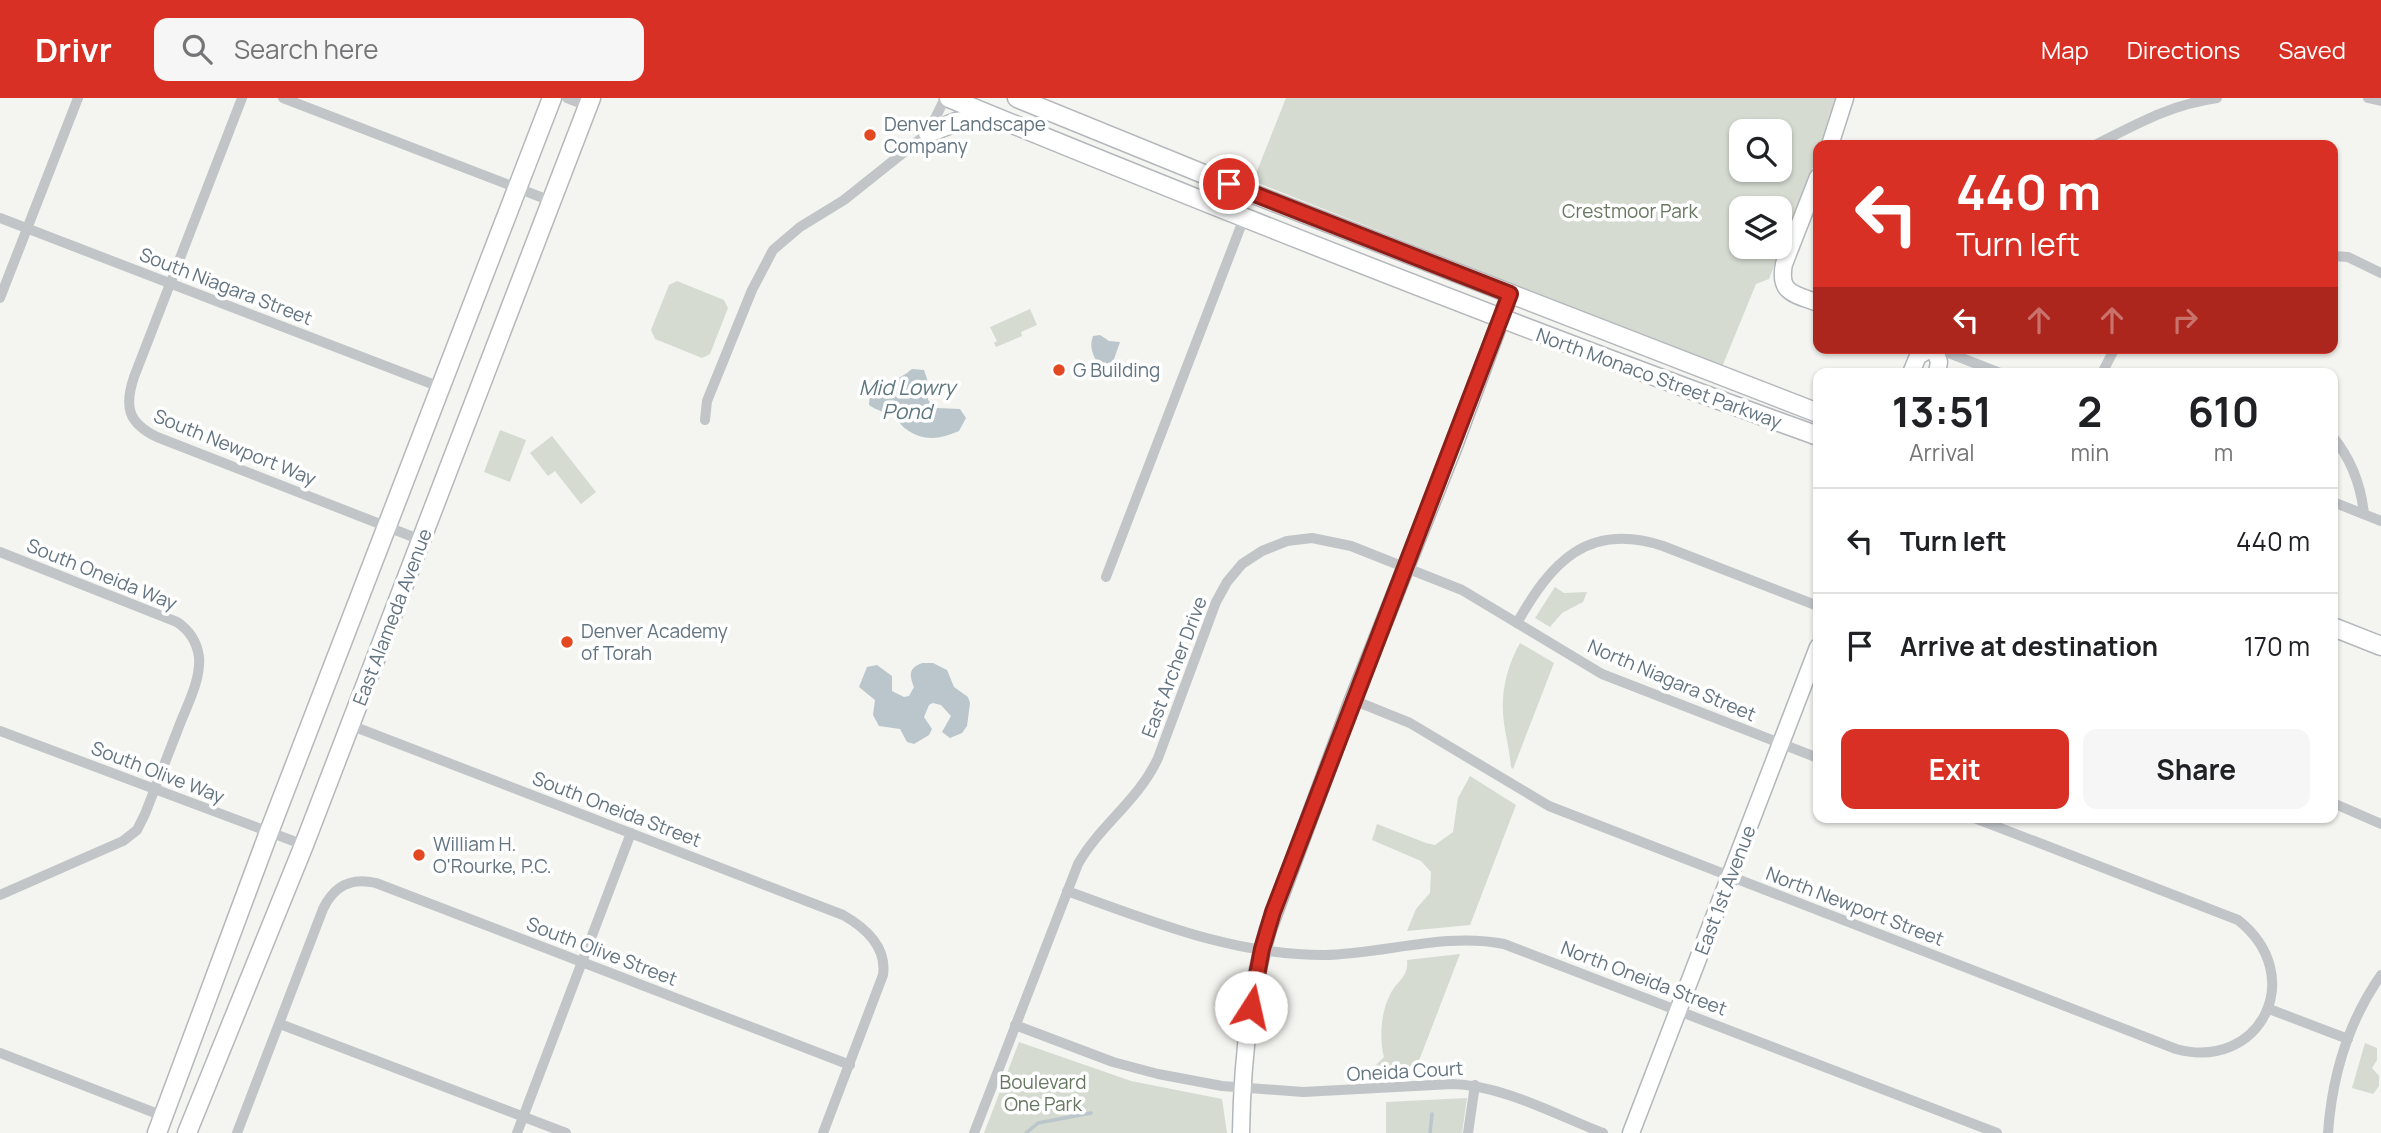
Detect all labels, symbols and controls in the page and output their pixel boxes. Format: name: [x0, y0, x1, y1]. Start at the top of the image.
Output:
search box: [154, 18, 644, 81]
text: Drivr: [35, 27, 112, 72]
icon: search: [178, 30, 216, 68]
text: Search here: [234, 31, 378, 67]
text: Map: [2041, 33, 2089, 66]
text: Directions: [2127, 33, 2240, 66]
text: Saved: [2278, 33, 2346, 66]
place label: Denver Landscape Company: [884, 111, 1046, 159]
map controls: [1729, 119, 1792, 259]
button: search: [1729, 119, 1792, 182]
marker: Denver Landscape Company: [862, 127, 878, 143]
pin: [1199, 154, 1259, 214]
text: 440 m: [1956, 158, 2101, 225]
icon: arrive: [1210, 165, 1248, 203]
icon: left: [1841, 168, 1932, 259]
button: layers: [1729, 196, 1792, 259]
park label: Crestmoor Park: [1562, 198, 1699, 224]
text: Turn left: [1956, 222, 2080, 266]
street label: South Niagara Street: [136, 241, 316, 331]
icon: left: [1947, 301, 1985, 339]
icon: ahead: [2020, 301, 2058, 339]
icon: ahead: [2093, 301, 2131, 339]
icon: right: [2166, 301, 2204, 339]
street label: North Monaco Street Parkway: [1533, 321, 1785, 435]
place label: G Building: [1073, 357, 1160, 383]
marker: G Building: [1051, 362, 1067, 378]
water label: Mid Lowry Pond: [859, 373, 958, 425]
text: 13:51: [1892, 382, 1992, 440]
text: 2: [2077, 382, 2102, 440]
text: 610: [2188, 382, 2259, 440]
street label: South Newport Way: [150, 403, 320, 491]
text: Arrival: [1909, 436, 1975, 468]
text: min: [2071, 436, 2109, 468]
text: m: [2214, 436, 2233, 468]
icon: left: [1841, 522, 1879, 560]
text: Turn left: [1900, 523, 2007, 559]
text: 440 m: [2236, 523, 2310, 559]
street label: East Alameda Avenue: [346, 525, 438, 709]
street label: South Oneida Way: [23, 532, 181, 616]
street label: East Archer Drive: [1135, 593, 1213, 741]
place label: Denver Academy of Torah: [581, 618, 728, 666]
icon: arrive: [1841, 627, 1879, 665]
text: Arrive at destination: [1900, 628, 2158, 664]
text: 170 m: [2244, 628, 2310, 664]
street label: North Niagara Street: [1584, 633, 1760, 727]
marker: Denver Academy of Torah: [559, 634, 575, 650]
button: Exit: [1841, 729, 2069, 809]
button: Share: [2083, 729, 2310, 809]
street label: South Olive Way: [88, 735, 228, 809]
street label: South Oneida Street: [529, 765, 705, 853]
street label: East 1st Avenue: [1688, 822, 1762, 958]
place label: William H. O'Rourke, P.C.: [433, 831, 552, 879]
marker: William H. O'Rourke, P.C.: [411, 847, 427, 863]
street label: North Newport Street: [1762, 860, 1948, 952]
street label: South Olive Street: [523, 910, 681, 992]
street label: North Oneida Street: [1557, 934, 1731, 1022]
position arrow: [1214, 970, 1288, 1044]
street label: Oneida Court: [1346, 1055, 1464, 1087]
park label: Boulevard One Park: [1000, 1069, 1086, 1117]

